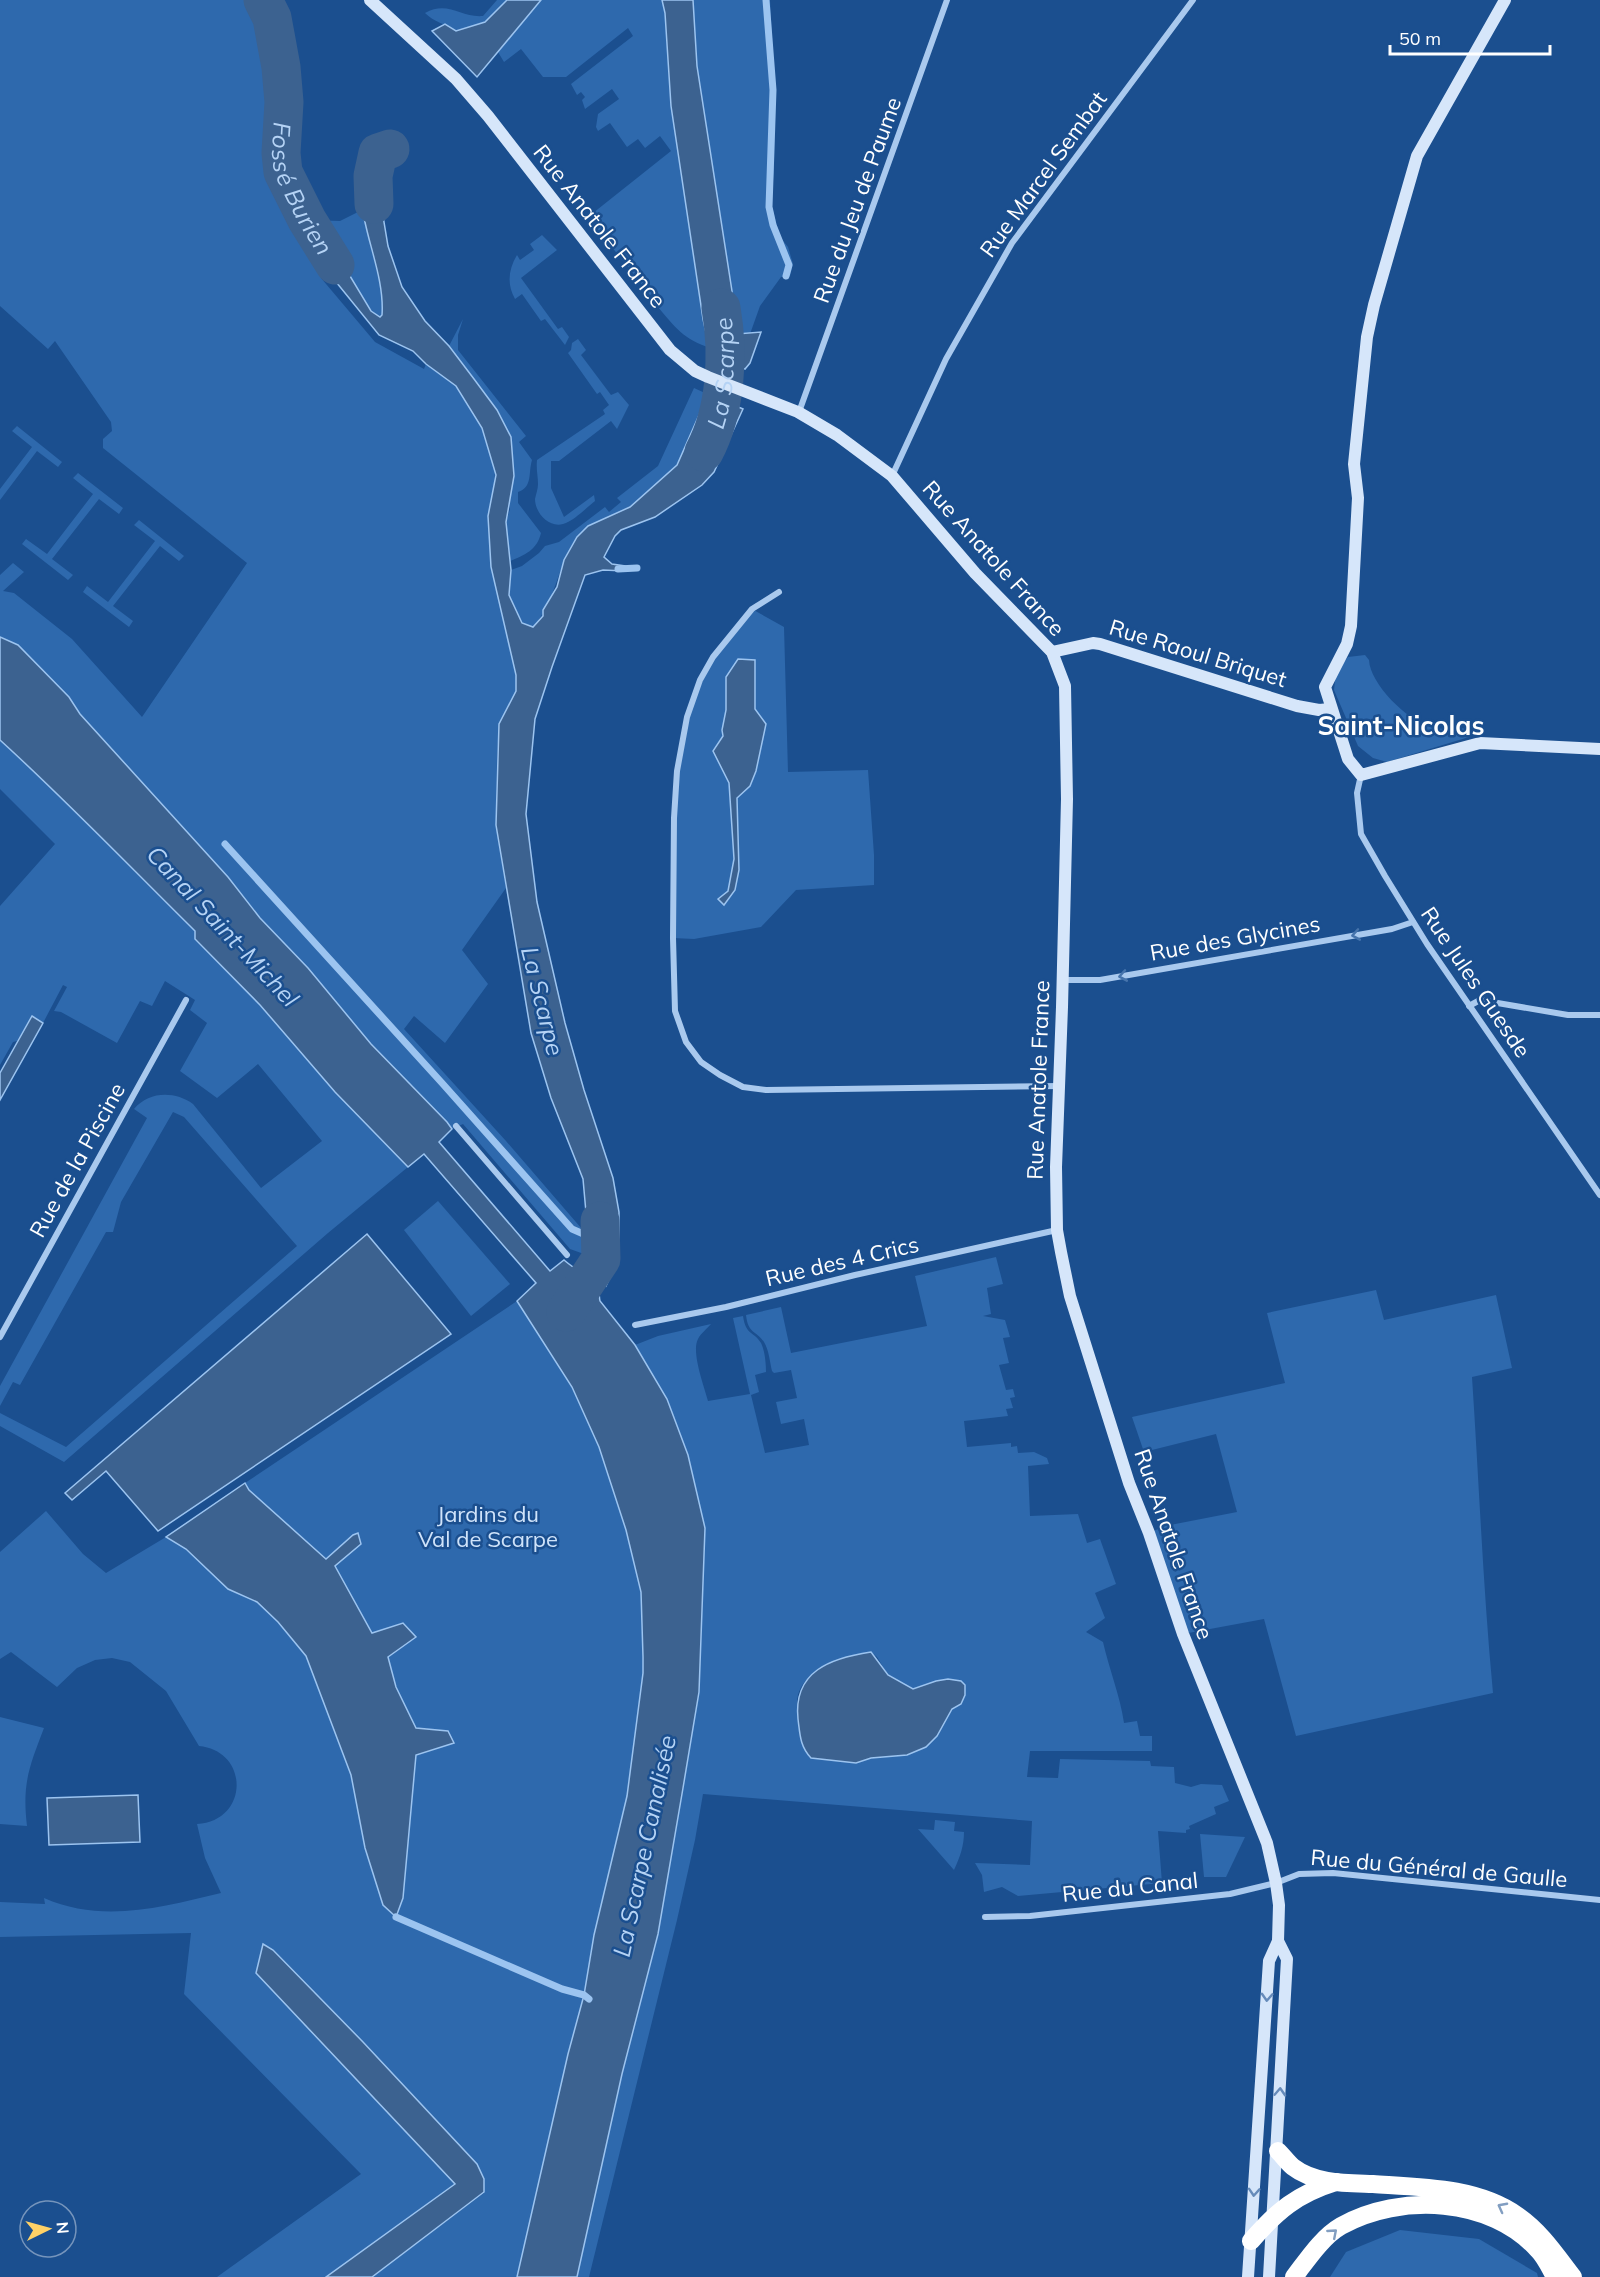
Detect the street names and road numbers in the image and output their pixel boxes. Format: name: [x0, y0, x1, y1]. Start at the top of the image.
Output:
street label: Rue Marcel Sembat: [973, 85, 1113, 262]
street label: Rue du Jeu de Paume: [807, 93, 907, 307]
street label: Rue Anatole France: [527, 139, 673, 313]
street label: Rue Anatole France: [917, 474, 1071, 642]
street label: Rue Raoul Briquet: [1106, 613, 1290, 693]
street label: Rue Jules Guesde: [1415, 901, 1537, 1063]
street label: Rue des Glycines: [1148, 909, 1322, 967]
street label: Rue Anatole France: [1021, 980, 1055, 1180]
street label: Rue de la Piscine: [23, 1078, 131, 1242]
street label: Rue des 4 Crics: [763, 1230, 921, 1292]
street label: Rue Anatole France: [1128, 1445, 1220, 1643]
street label: Rue du Général de Gaulle: [1309, 1843, 1569, 1893]
street label: Rue du Canal: [1061, 1866, 1199, 1908]

